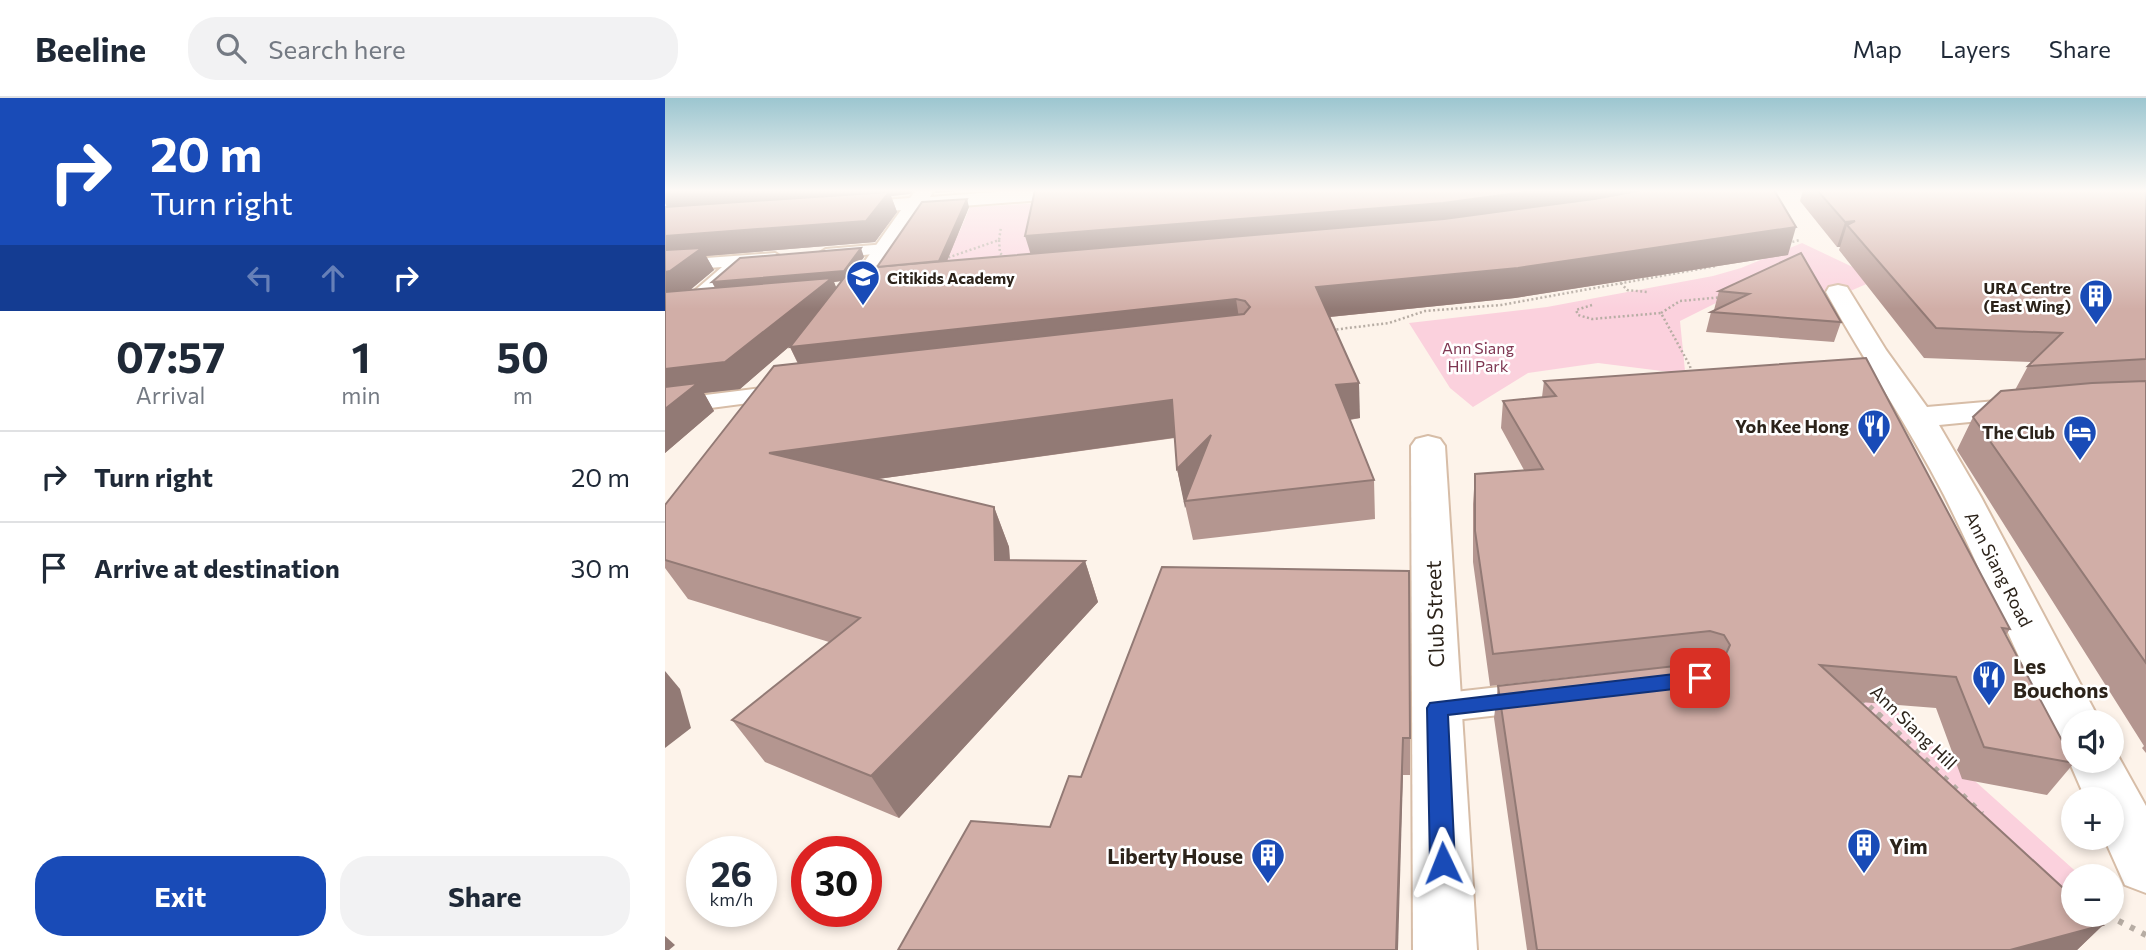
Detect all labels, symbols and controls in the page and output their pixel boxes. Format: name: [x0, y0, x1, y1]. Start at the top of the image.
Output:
search box: [188, 17, 678, 80]
text: Beeline: [35, 28, 146, 69]
icon: search: [212, 29, 250, 67]
text: Search here: [268, 33, 406, 64]
text: Map: [1853, 34, 1902, 63]
text: Layers: [1940, 34, 2011, 63]
text: Share: [2049, 34, 2111, 63]
text: 20 m: [150, 122, 262, 182]
icon: right: [35, 126, 126, 217]
text: Turn right: [150, 182, 293, 222]
school or university icon: Citikids Academy: [844, 258, 882, 307]
icon: left: [241, 259, 279, 297]
icon: ahead: [314, 259, 352, 297]
icon: right: [387, 259, 425, 297]
place label: Citikids Academy: [887, 268, 1015, 287]
building icon: URA Centre (East Wing): [2077, 277, 2115, 326]
place label: URA Centre (East Wing): [1983, 278, 2071, 315]
text: 07:57: [116, 330, 225, 382]
text: 1: [351, 330, 370, 382]
text: 50: [497, 330, 549, 382]
park label: Ann Siang Hill Park: [1442, 338, 1514, 375]
text: Arrival: [136, 381, 205, 409]
text: min: [341, 381, 381, 409]
text: m: [513, 381, 533, 409]
restaurant icon: Yoh Kee Hong: [1855, 407, 1893, 456]
hotel icon: The Club: [2061, 413, 2099, 462]
place label: Yoh Kee Hong: [1735, 415, 1849, 437]
place label: The Club: [1982, 421, 2055, 443]
icon: right: [35, 458, 73, 496]
text: Turn right: [94, 461, 213, 492]
text: 20 m: [571, 461, 630, 492]
street label: Ann Siang Road: [1960, 508, 2038, 630]
icon: arrive: [35, 549, 73, 587]
text: Arrive at destination: [94, 552, 340, 583]
text: 30 m: [571, 552, 630, 583]
street label: Club Street: [1420, 560, 1448, 668]
pin: [1670, 648, 1730, 708]
place label: Les Bouchons: [2013, 653, 2108, 702]
restaurant icon: Les Bouchons: [1970, 658, 2008, 707]
icon: arrive: [1681, 659, 1719, 697]
street label: Ann Siang Hill: [1866, 680, 1962, 774]
map controls: [2061, 710, 2124, 927]
button: sound: [2061, 710, 2124, 773]
button: +: [2061, 787, 2124, 850]
position arrow: [1406, 826, 1480, 900]
building icon: Yim: [1845, 826, 1883, 875]
place label: Yim: [1889, 833, 1927, 858]
speed limit sign: 30: [791, 836, 882, 927]
building icon: Liberty House: [1249, 836, 1287, 885]
place label: Liberty House: [1107, 843, 1243, 868]
text: 26: [711, 851, 752, 894]
button: Exit: [35, 856, 326, 936]
button: Share: [340, 856, 630, 936]
button: −: [2061, 864, 2124, 927]
text: km/h: [710, 888, 753, 910]

